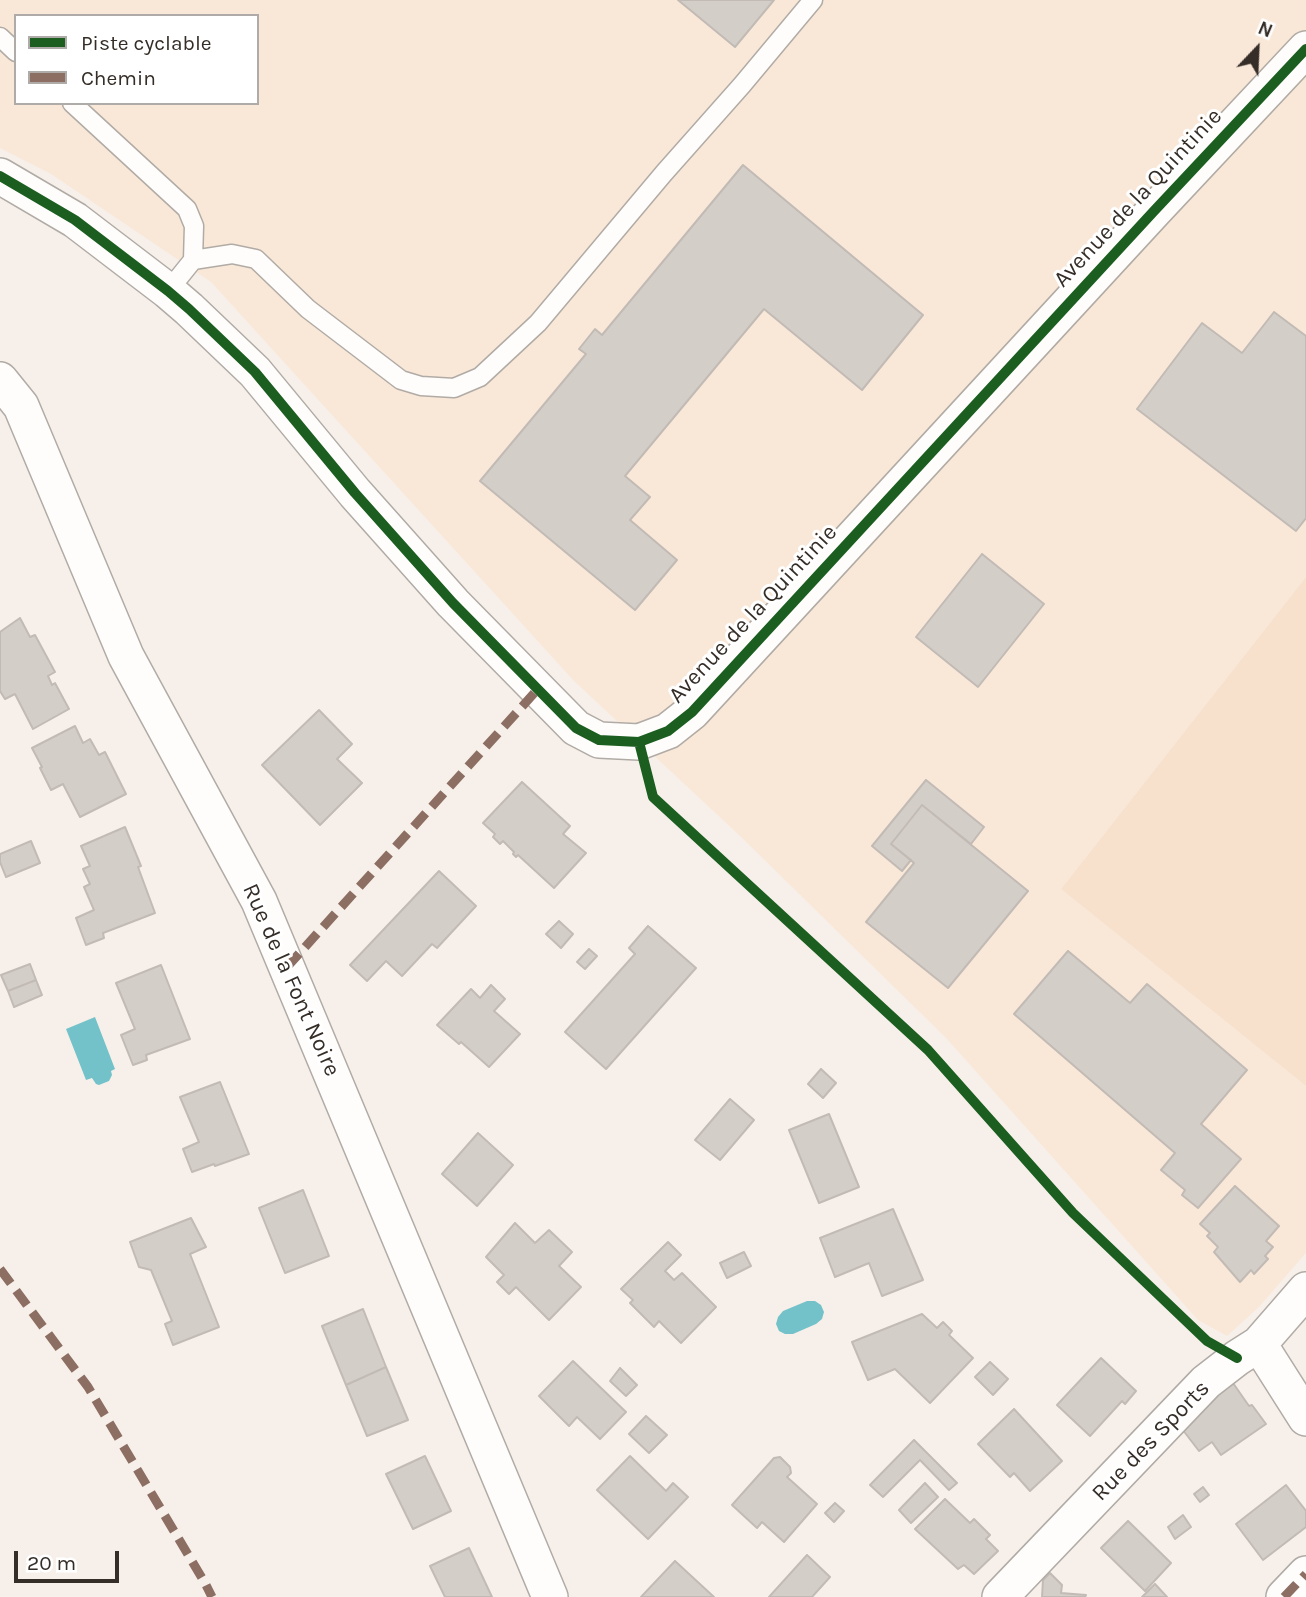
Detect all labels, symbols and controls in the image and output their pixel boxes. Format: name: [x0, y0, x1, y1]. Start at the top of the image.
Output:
legend: [14, 14, 259, 105]
north arrow: [1222, 14, 1292, 84]
text: N: [1255, 17, 1276, 42]
text: Piste cyclable: [81, 31, 212, 55]
text: Chemin: [81, 66, 156, 90]
street label: Avenue de la Quintinie: [1048, 103, 1228, 293]
street label: Avenue de la Quintinie: [663, 519, 843, 709]
street label: Rue de la Font Noire: [236, 879, 346, 1081]
street label: Rue des Sports: [1086, 1375, 1216, 1507]
scale bar: [18, 1538, 122, 1582]
text: 20 m: [27, 1551, 76, 1575]

